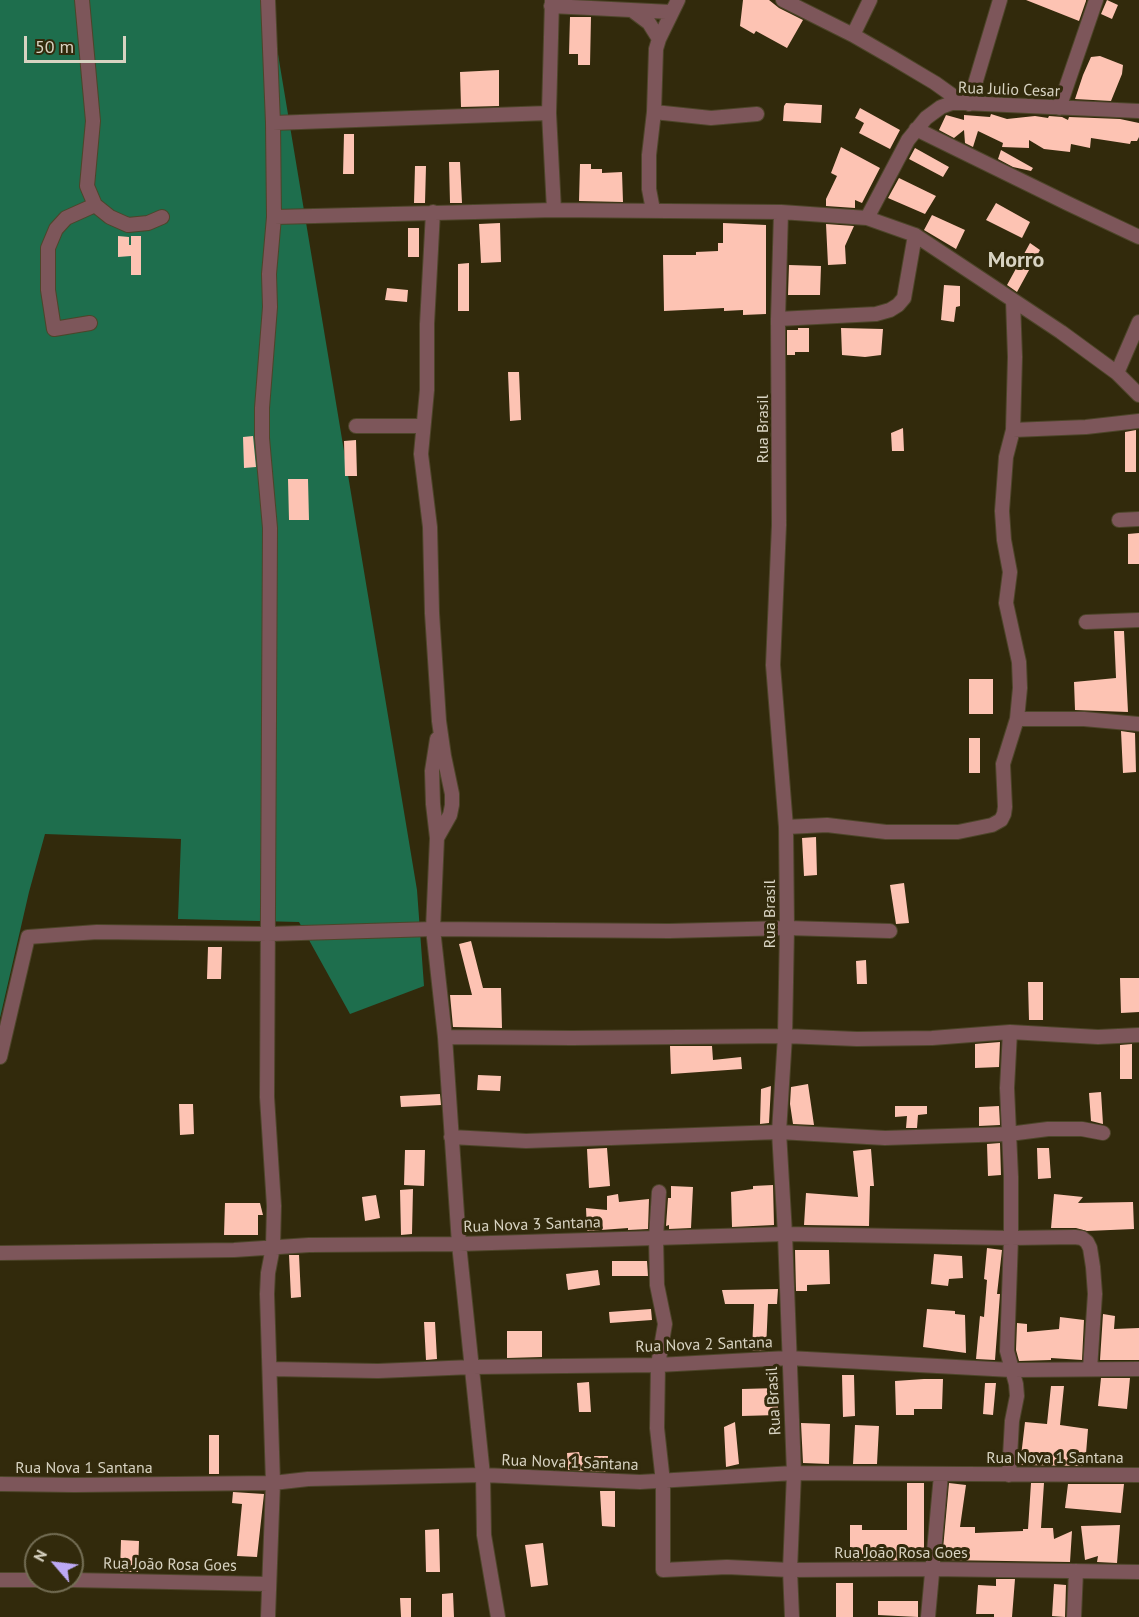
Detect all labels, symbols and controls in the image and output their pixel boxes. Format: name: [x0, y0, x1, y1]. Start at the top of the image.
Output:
scale bar: [27, 24, 129, 62]
text: 50 m: [35, 35, 74, 58]
street label: Rua Julio Cesar: [958, 79, 1060, 101]
district label: Morro: [988, 248, 1044, 274]
street label: Rua Brasil: [753, 395, 773, 463]
street label: Rua Brasil: [760, 880, 780, 948]
street label: Rua Nova 3 Santana: [463, 1213, 601, 1237]
street label: Rua Nova 2 Santana: [635, 1333, 773, 1357]
street label: Rua Brasil: [763, 1366, 785, 1436]
street label: Rua Nova 1 Santana: [986, 1448, 1124, 1468]
street label: Rua Nova 1 Santana: [501, 1451, 639, 1475]
street label: Rua Nova 1 Santana: [15, 1458, 153, 1478]
north arrow: [24, 1533, 84, 1593]
street label: Rua João Rosa Goes: [834, 1543, 968, 1563]
text: N: [29, 1546, 51, 1565]
street label: Rua João Rosa Goes: [103, 1554, 237, 1576]

